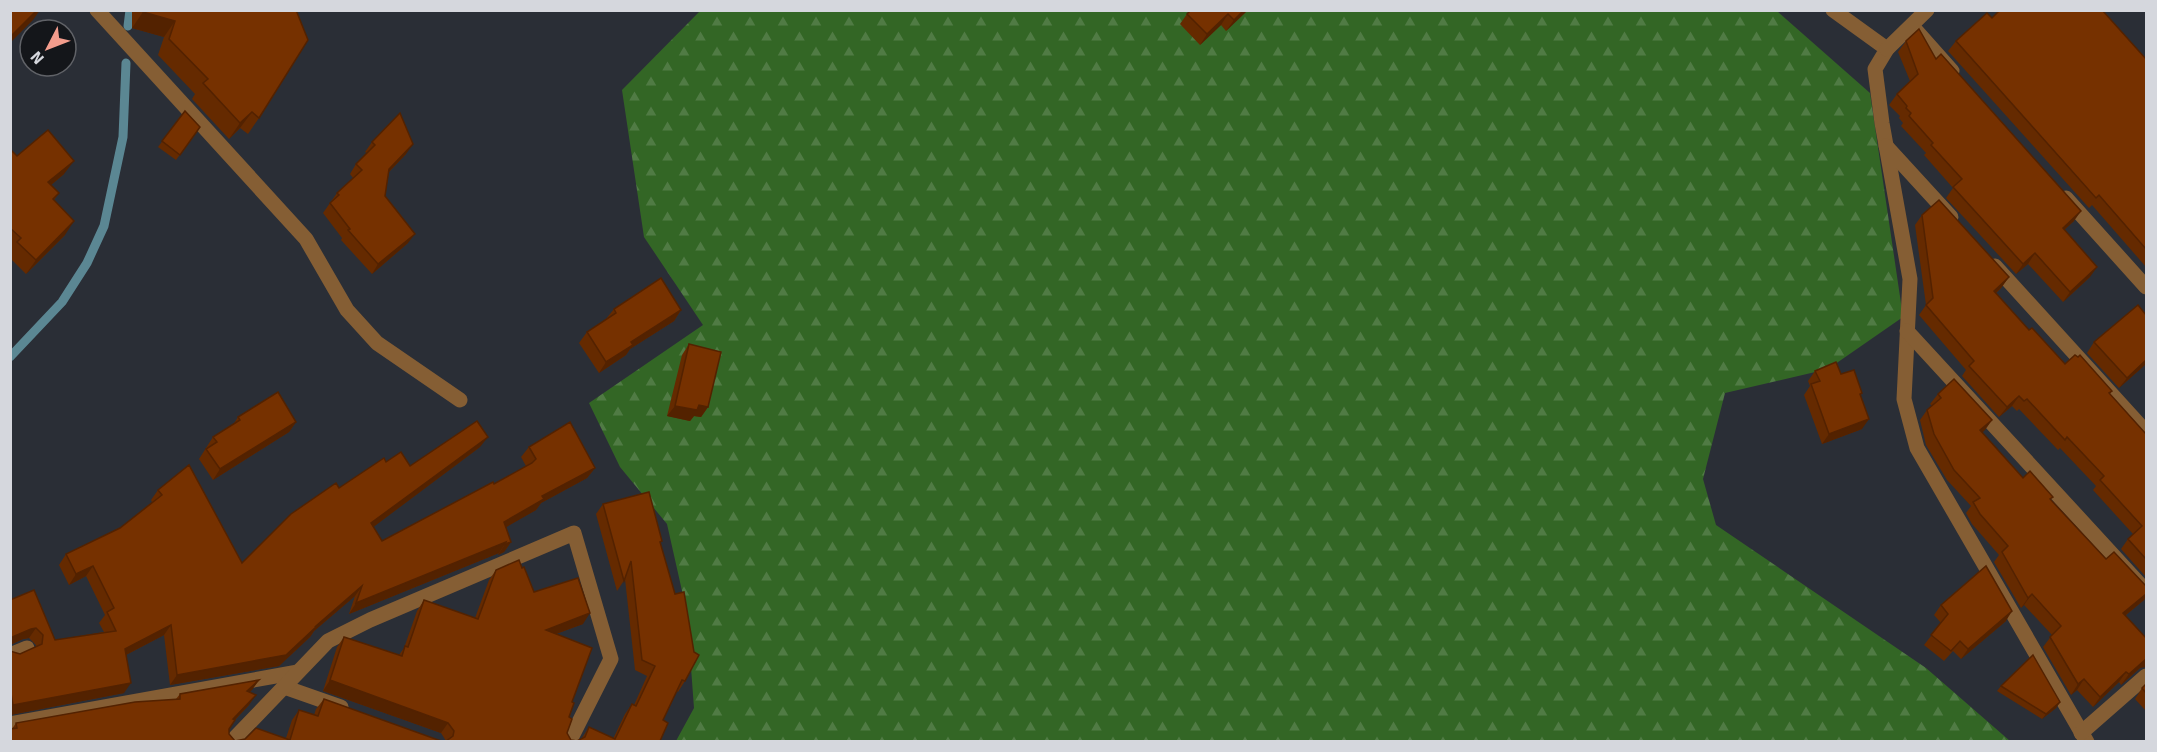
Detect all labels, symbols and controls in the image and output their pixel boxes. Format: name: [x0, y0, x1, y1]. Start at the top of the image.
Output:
north arrow: [18, 18, 78, 78]
text: N: [26, 47, 49, 68]

